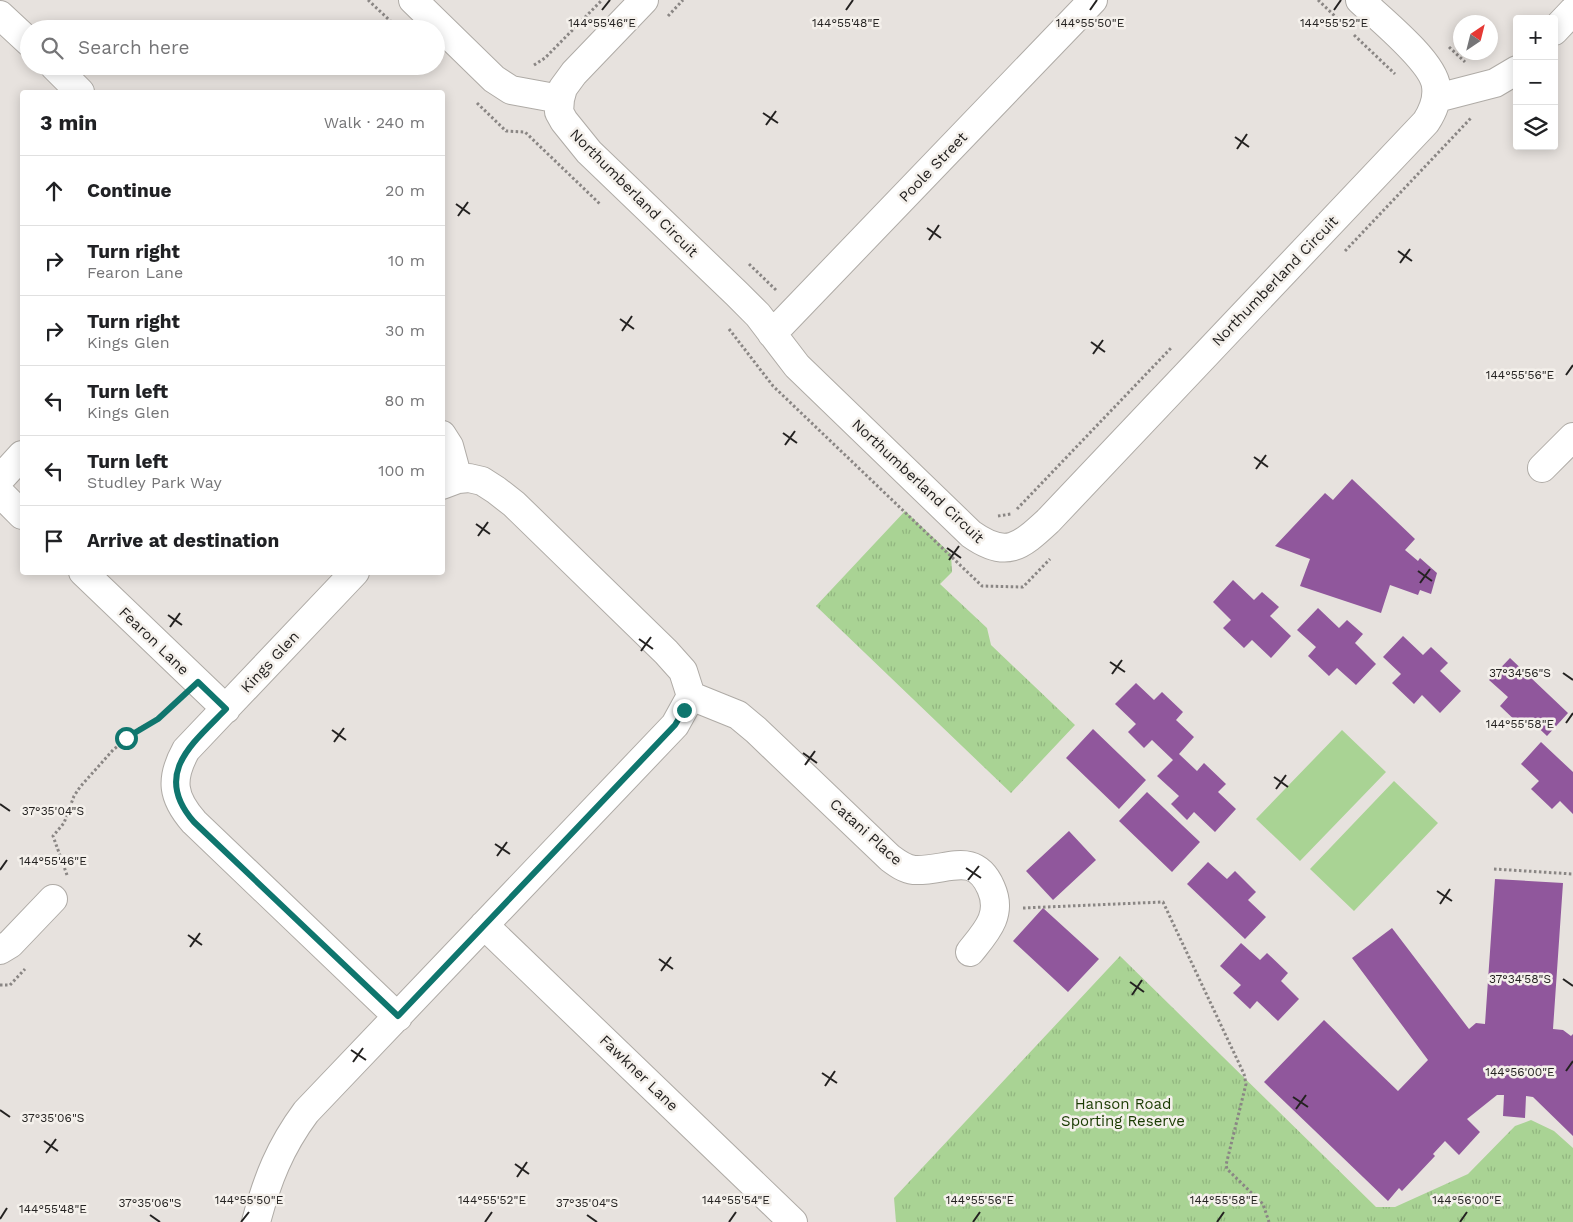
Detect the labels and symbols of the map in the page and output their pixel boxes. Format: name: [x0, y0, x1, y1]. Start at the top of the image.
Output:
north arrow: [1453, 15, 1498, 60]
text: 144°55'46"E: [568, 16, 636, 30]
text: 144°55'48"E: [812, 16, 880, 30]
text: 144°55'50"E: [1056, 16, 1125, 30]
text: 144°55'52"E: [1300, 16, 1368, 30]
street label: Northumberland Circuit: [566, 125, 702, 261]
street label: Poole Street: [895, 128, 971, 206]
street label: Northumberland Circuit: [1208, 212, 1342, 350]
text: 144°55'56"E: [1486, 368, 1555, 382]
street label: Northumberland Circuit: [848, 415, 988, 547]
street label: Fearon Lane: [115, 603, 193, 679]
street label: Kings Glen: [237, 628, 303, 696]
text: 37°34'56"S: [1489, 666, 1551, 680]
route end: [673, 699, 696, 722]
text: 144°55'58"E: [1486, 717, 1555, 731]
route start: [115, 727, 138, 750]
street label: Catani Place: [826, 795, 906, 869]
text: 37°35'04"S: [22, 804, 84, 818]
text: 144°55'46"E: [19, 854, 87, 868]
text: 37°34'58"S: [1489, 972, 1551, 986]
street label: Fawkner Lane: [596, 1031, 682, 1115]
text: 144°56'00"E: [1485, 1065, 1555, 1079]
park label: Hanson Road Sporting Reserve: [1061, 1095, 1185, 1130]
text: 37°35'06"S: [22, 1111, 84, 1125]
text: 144°55'50"E: [215, 1193, 284, 1207]
text: 144°55'52"E: [458, 1193, 526, 1207]
text: 144°55'54"E: [702, 1193, 770, 1207]
text: 144°55'56"E: [946, 1193, 1015, 1207]
text: 144°55'58"E: [1190, 1193, 1259, 1207]
text: 144°56'00"E: [1432, 1193, 1502, 1207]
text: 37°35'06"S: [119, 1196, 181, 1210]
text: 37°35'04"S: [556, 1196, 618, 1210]
text: 144°55'48"E: [19, 1202, 87, 1216]

